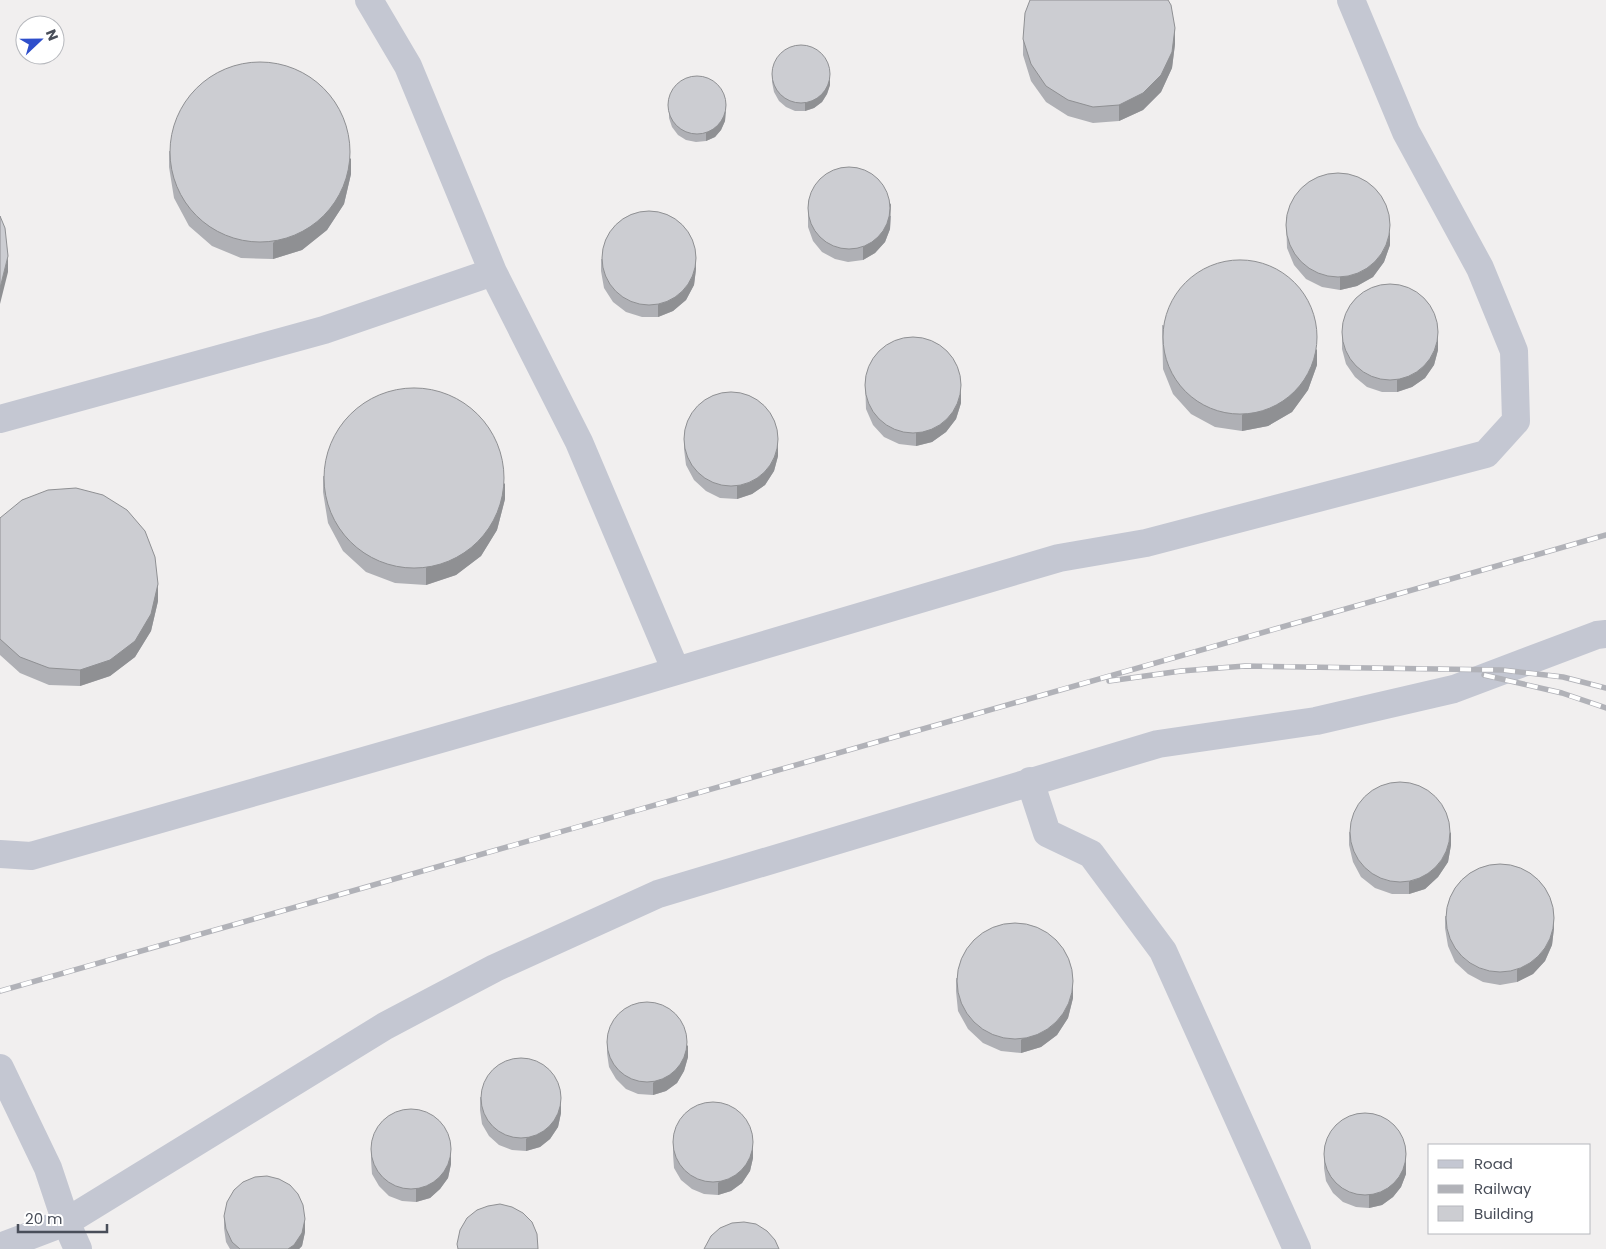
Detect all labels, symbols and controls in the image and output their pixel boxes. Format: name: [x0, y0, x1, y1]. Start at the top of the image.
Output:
north arrow: [15, 15, 65, 65]
text: N: [41, 27, 63, 44]
legend: [1428, 1144, 1591, 1234]
text: Road: [1474, 1153, 1513, 1174]
text: Railway: [1474, 1178, 1532, 1199]
scale bar: [18, 1202, 106, 1234]
text: Building: [1474, 1203, 1534, 1224]
text: 20 m: [25, 1208, 63, 1229]

